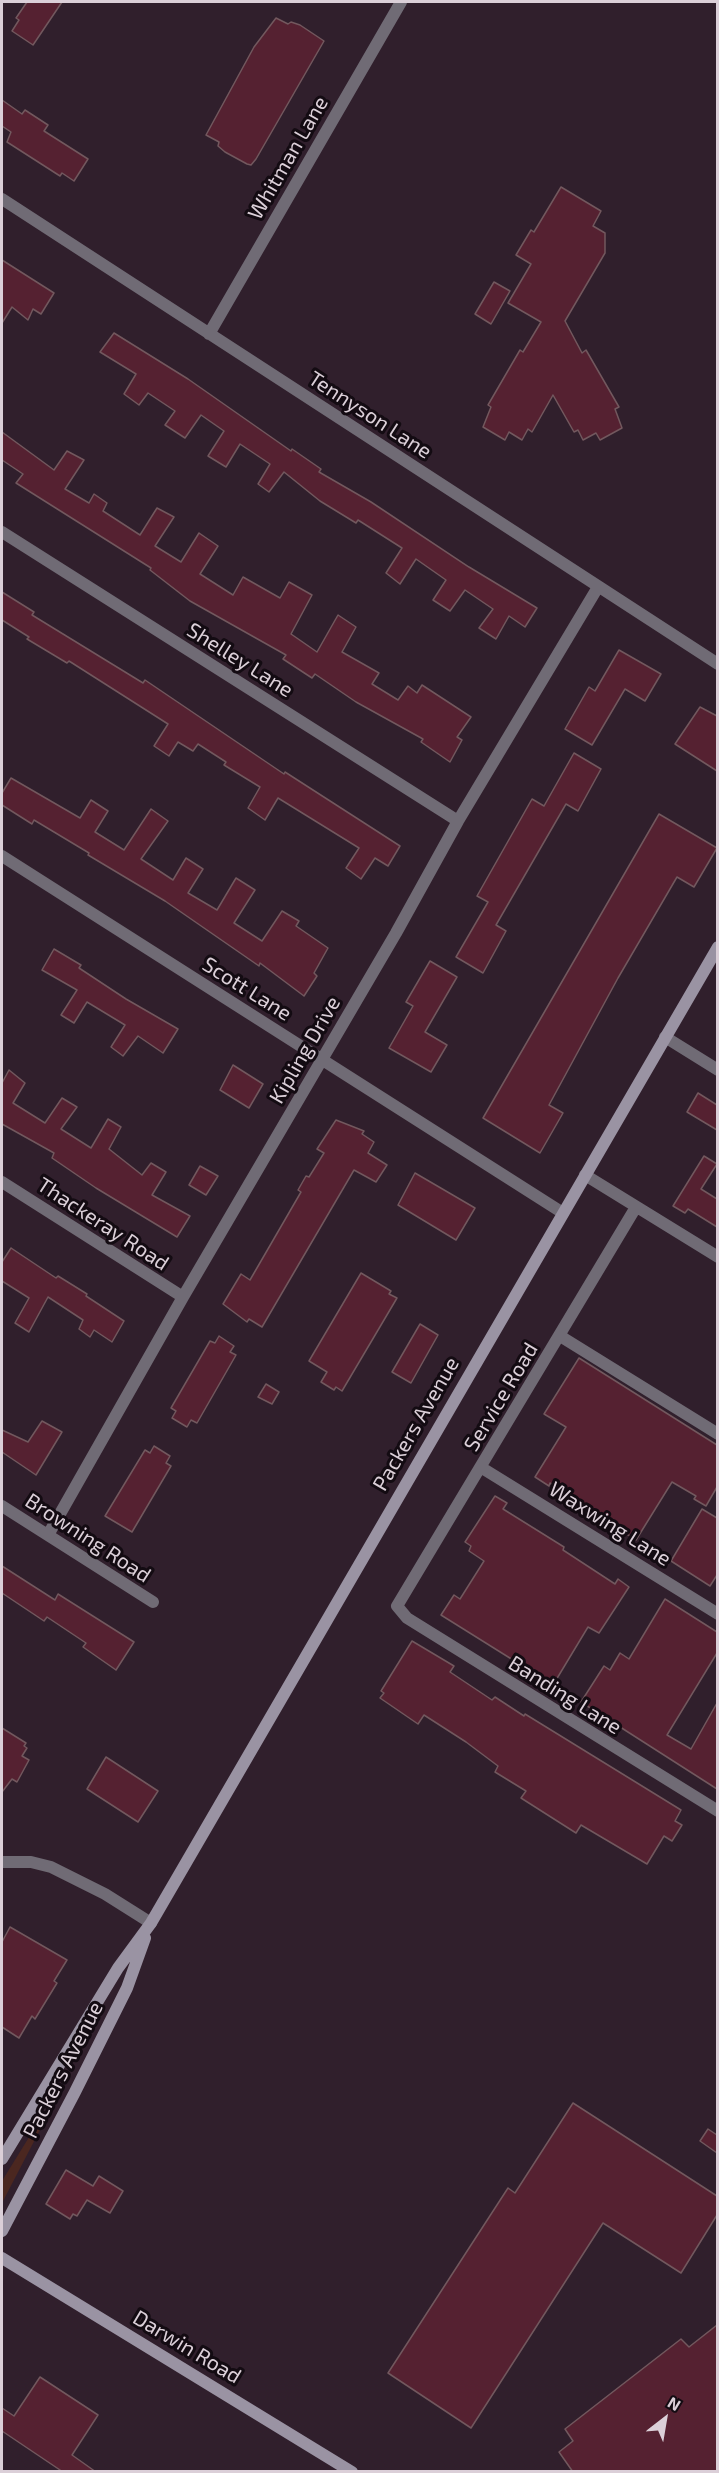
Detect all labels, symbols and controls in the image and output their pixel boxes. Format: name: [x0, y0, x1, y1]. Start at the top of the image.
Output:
street label: Whitman Lane: [243, 92, 333, 224]
street label: Tennyson Lane: [304, 366, 436, 464]
street label: Shelley Lane: [182, 617, 298, 703]
street label: Scott Lane: [198, 952, 296, 1026]
street label: Kipling Drive: [264, 992, 346, 1108]
street label: Thackeray Road: [32, 1172, 174, 1276]
street label: Service Road: [459, 1338, 543, 1456]
street label: Packers Avenue: [368, 1353, 464, 1495]
street label: Waxwing Lane: [544, 1476, 676, 1572]
street label: Browning Road: [20, 1488, 156, 1588]
street label: Banding Lane: [504, 1650, 626, 1740]
street label: Packers Avenue: [18, 1997, 108, 2143]
street label: Darwin Road: [128, 2305, 246, 2389]
north arrow: [635, 2389, 695, 2449]
text: N: [665, 2392, 684, 2414]

